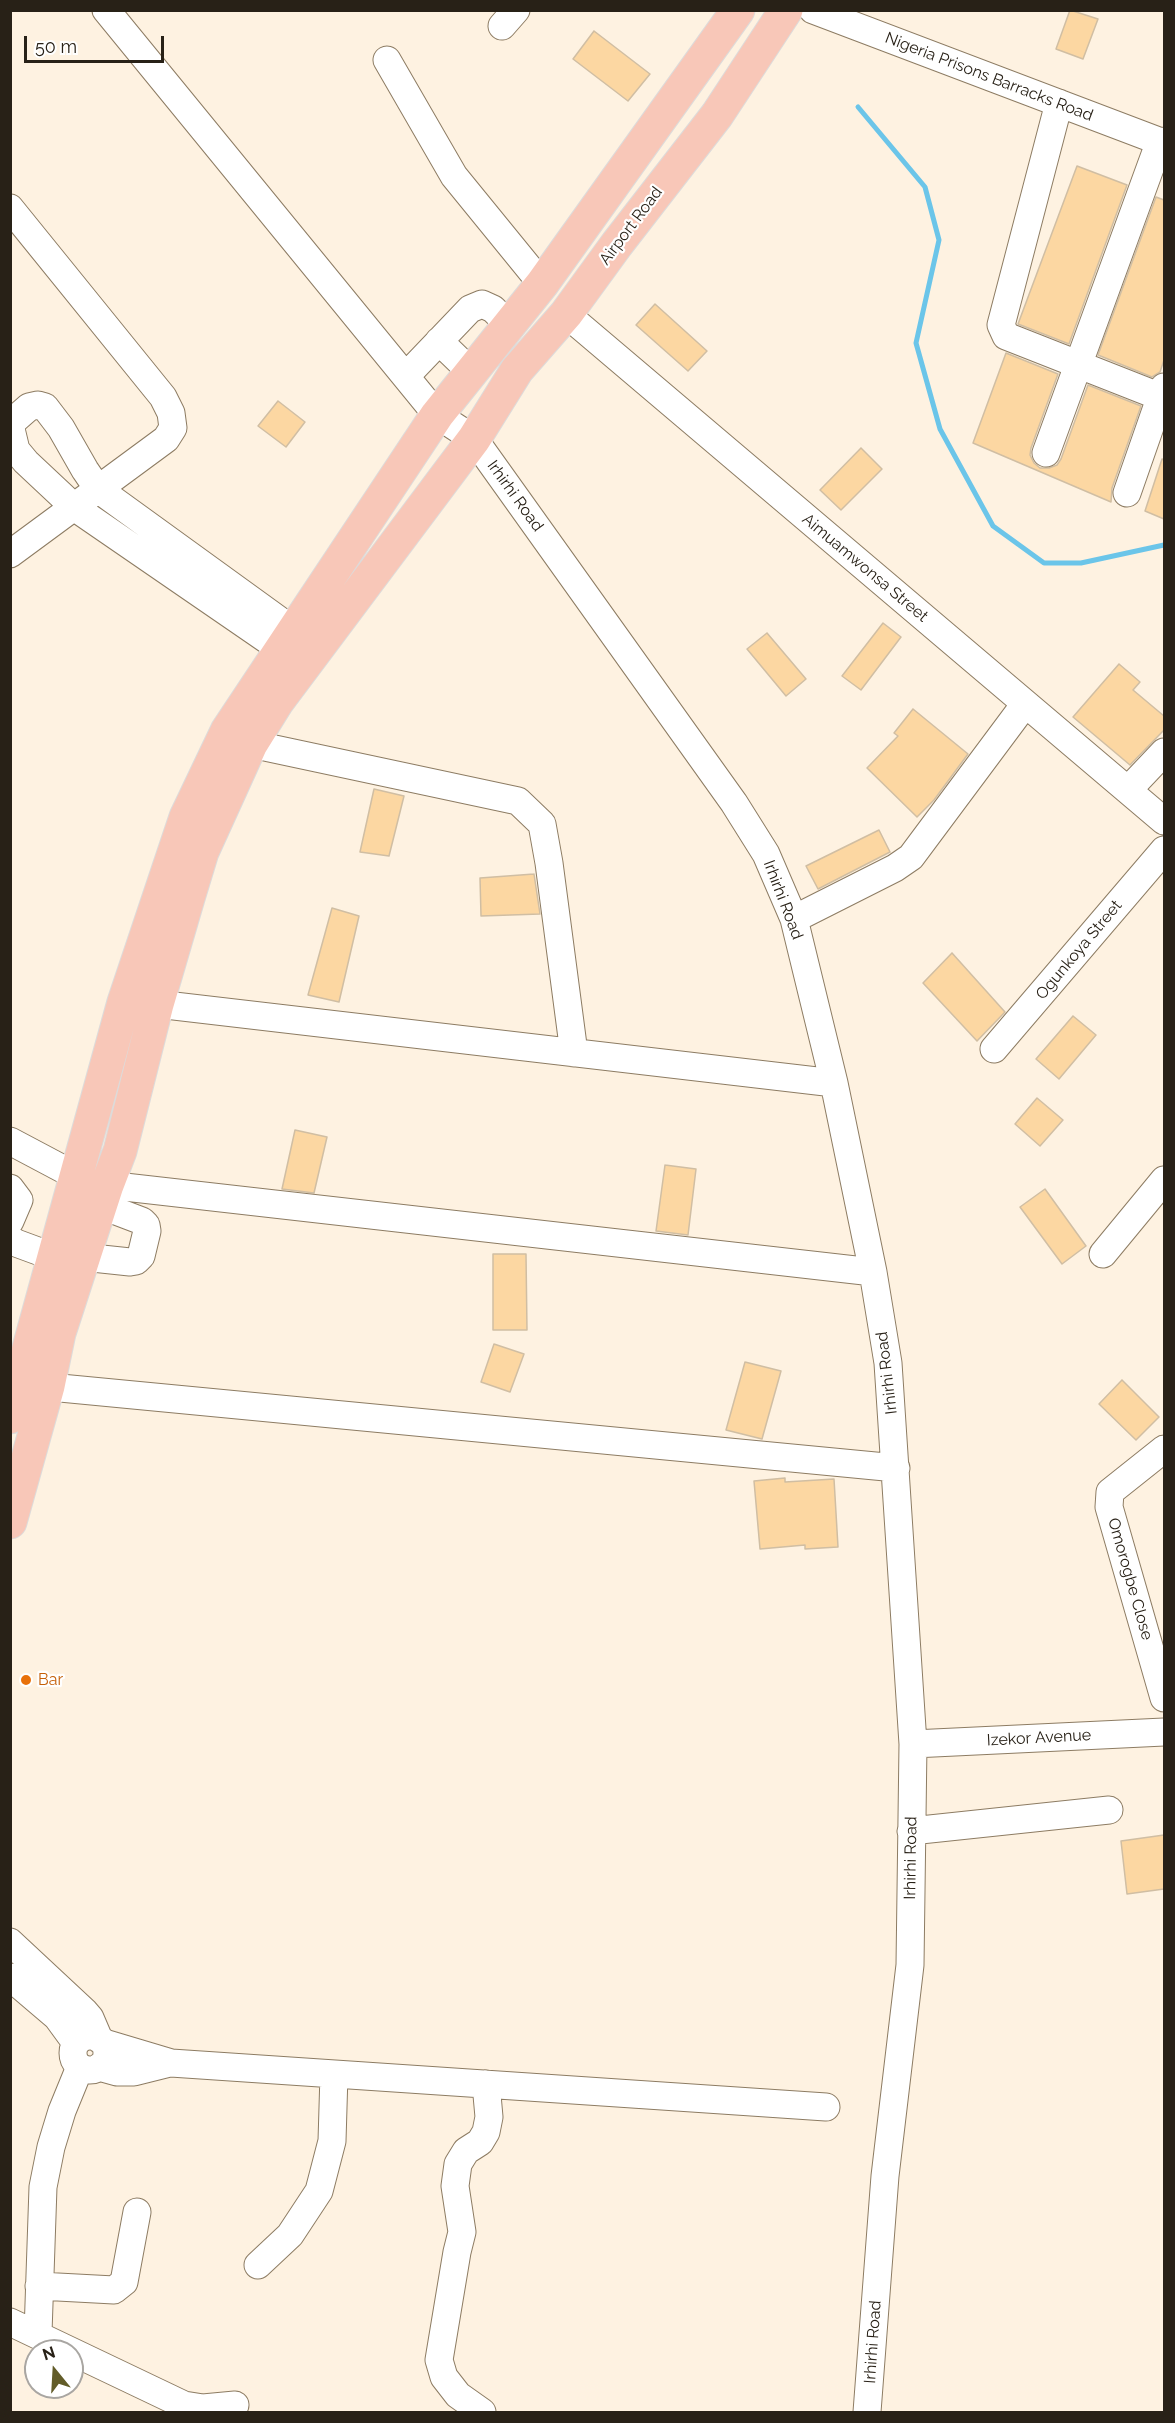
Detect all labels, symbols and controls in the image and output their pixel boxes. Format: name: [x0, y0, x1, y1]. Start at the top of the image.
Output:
scale bar: [27, 24, 166, 62]
street label: Nigeria Prisons Barracks Road: [882, 28, 1096, 126]
text: 50 m: [35, 36, 77, 57]
street label: Airport Road: [595, 183, 667, 269]
street label: Irhirhi Road: [483, 457, 547, 535]
street label: Aimuamwonsa Street: [798, 510, 932, 626]
street label: Irhirhi Road: [759, 858, 807, 942]
street label: Ogunkoya Street: [1032, 896, 1126, 1004]
street label: Irhirhi Road: [872, 1330, 902, 1416]
street label: Omorogbe Close: [1103, 1516, 1157, 1642]
place label: Bar: [38, 1670, 63, 1690]
marker: Bar: [19, 1673, 33, 1687]
street label: Izekor Avenue: [986, 1726, 1092, 1750]
street label: Irhirhi Road: [901, 1816, 921, 1900]
street label: Irhirhi Road: [861, 2300, 885, 2384]
north arrow: [24, 2339, 84, 2399]
text: N: [40, 2342, 58, 2364]

